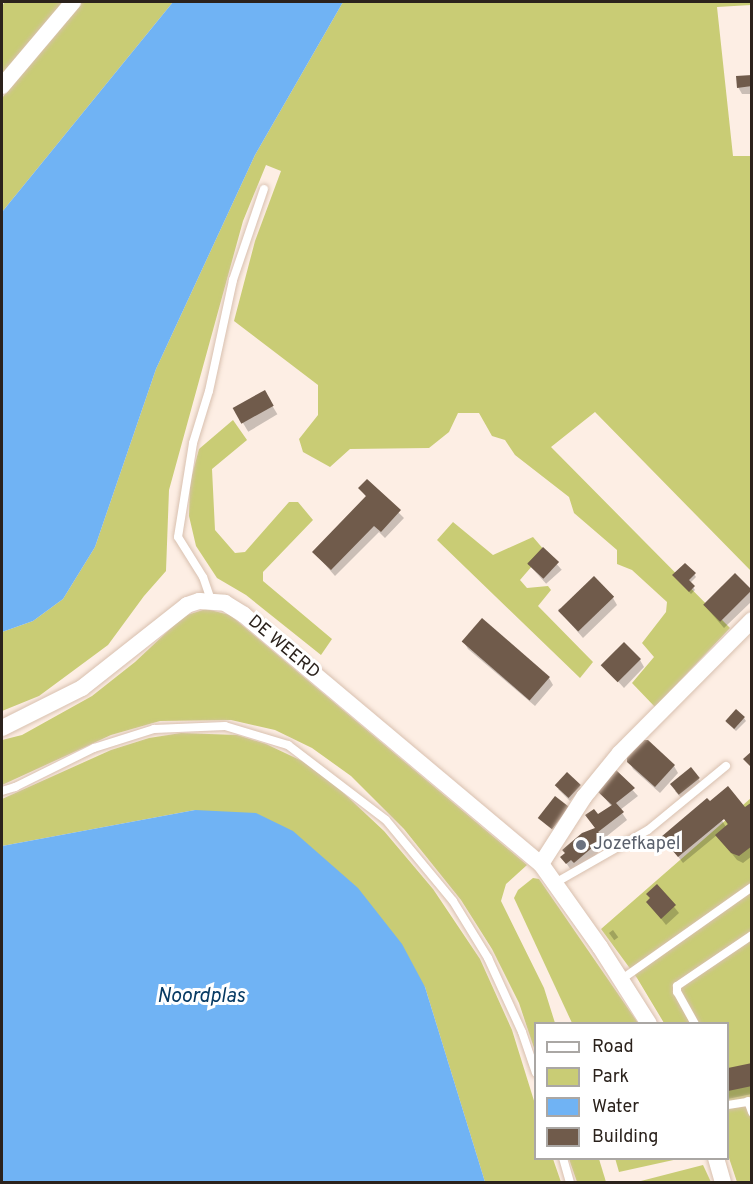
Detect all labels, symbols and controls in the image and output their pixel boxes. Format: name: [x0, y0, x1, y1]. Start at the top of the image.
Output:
street label: DE WEERD: [242, 612, 324, 684]
place label: Jozefkapel: [593, 834, 681, 856]
marker: Jozefkapel: [574, 838, 588, 852]
water label: Noordplas: [157, 985, 245, 1009]
legend: [534, 1022, 729, 1160]
text: Road: [592, 1036, 634, 1059]
text: Park: [592, 1066, 629, 1089]
text: Water: [592, 1096, 639, 1119]
text: Building: [592, 1126, 658, 1149]

